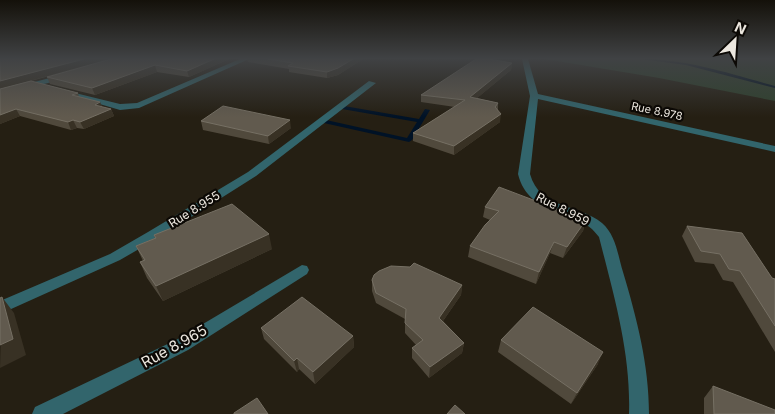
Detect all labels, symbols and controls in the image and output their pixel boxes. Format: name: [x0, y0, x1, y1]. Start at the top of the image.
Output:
north arrow: [710, 15, 760, 65]
text: N: [732, 18, 749, 38]
street label: Rue 8.978: [630, 99, 684, 123]
street label: Rue 8.955: [166, 187, 222, 231]
street label: Rue 8.959: [534, 189, 592, 229]
street label: Rue 8.965: [138, 320, 210, 372]

